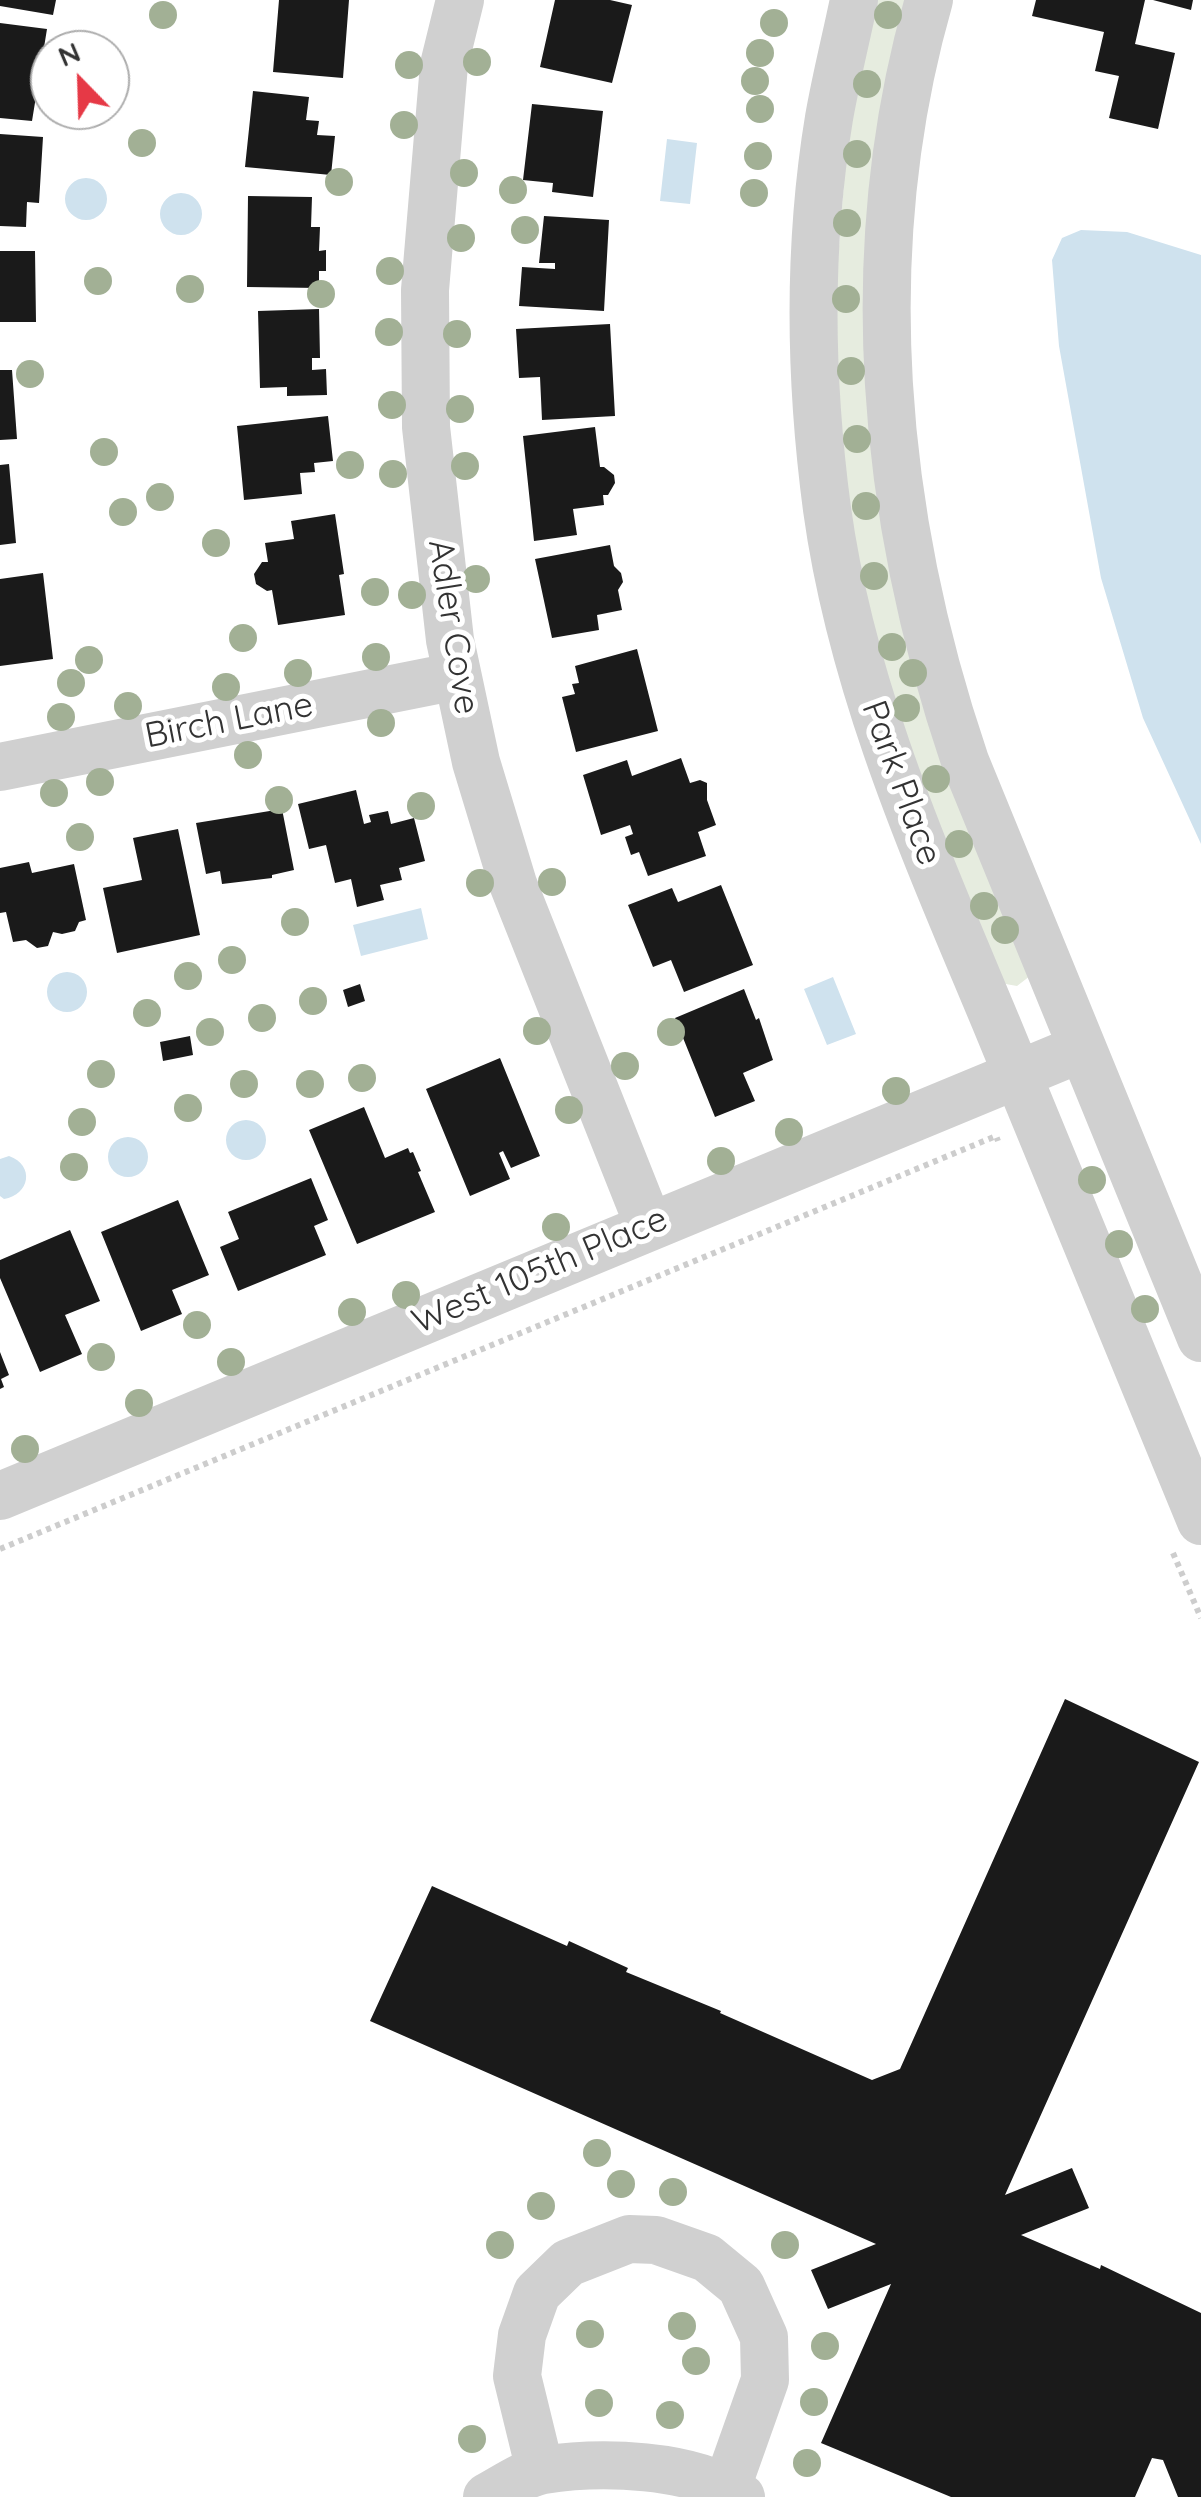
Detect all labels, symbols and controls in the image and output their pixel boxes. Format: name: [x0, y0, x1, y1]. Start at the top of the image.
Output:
north arrow: [30, 30, 130, 130]
text: N: [53, 34, 85, 74]
street label: Adler Cove: [418, 537, 488, 717]
street label: Birch Lane: [141, 684, 317, 758]
street label: Park Place: [852, 695, 950, 871]
street label: West 105th Place: [406, 1198, 674, 1344]

